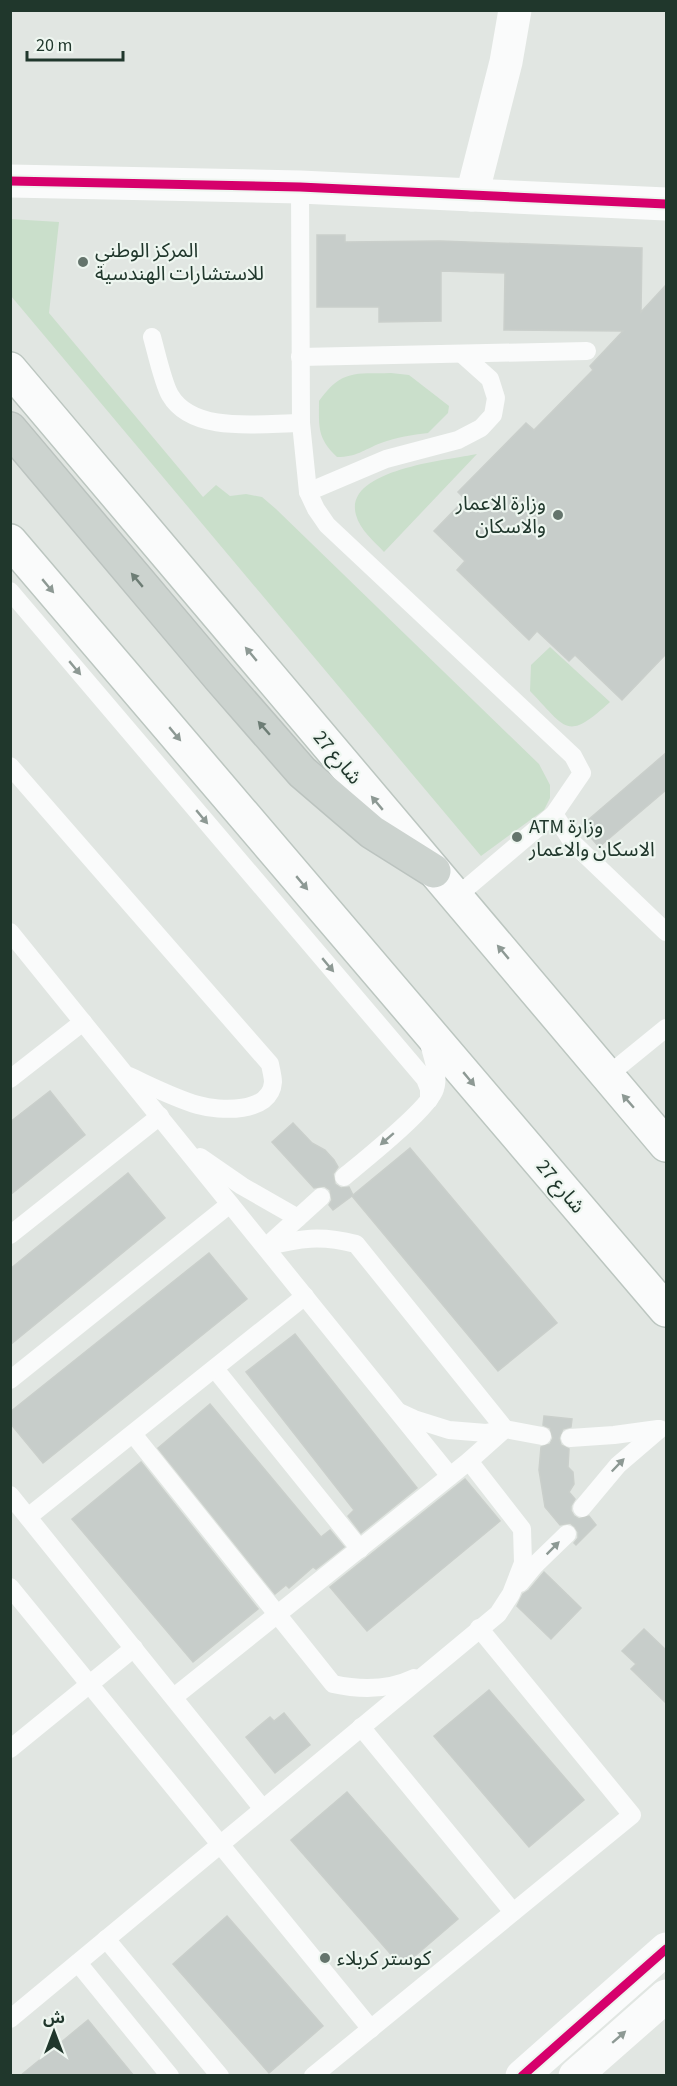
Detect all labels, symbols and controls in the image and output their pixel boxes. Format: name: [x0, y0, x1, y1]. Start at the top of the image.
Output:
scale bar: [27, 24, 123, 62]
text: 20 m: [36, 33, 72, 58]
place label: المركز الوطني للاستشارات الهندسية: [95, 237, 264, 288]
marker: المركز الوطني للاستشارات الهندسية: [76, 255, 90, 269]
place label: وزارة الاعمار والاسكان: [455, 490, 546, 541]
marker: وزارة الاعمار والاسكان: [551, 508, 565, 522]
one-way arrow: [130, 572, 143, 588]
one-way arrow: [42, 578, 55, 594]
one-way arrow: [245, 647, 258, 662]
one-way arrow: [69, 660, 82, 676]
one-way arrow: [257, 721, 271, 736]
street label: شارع 27: [306, 725, 368, 791]
one-way arrow: [168, 726, 181, 741]
one-way arrow: [371, 796, 384, 811]
one-way arrow: [195, 809, 208, 825]
place label: ATM وزارة الاسكان والاعمار: [528, 813, 655, 864]
marker: ATM وزارة الاسكان والاعمار: [510, 830, 524, 844]
one-way arrow: [295, 875, 308, 891]
one-way arrow: [496, 944, 509, 960]
one-way arrow: [321, 957, 334, 973]
one-way arrow: [462, 1071, 475, 1086]
one-way arrow: [622, 1093, 635, 1109]
one-way arrow: [379, 1133, 395, 1146]
street label: شارع 27: [529, 1154, 591, 1220]
one-way arrow: [611, 1458, 625, 1473]
one-way arrow: [545, 1541, 559, 1555]
place label: كوستر كربلاء: [337, 1945, 432, 1973]
marker: كوستر كربلاء: [318, 1951, 332, 1965]
north arrow: [24, 2002, 84, 2062]
text: ش: [43, 2007, 65, 2029]
one-way arrow: [611, 2031, 626, 2044]

